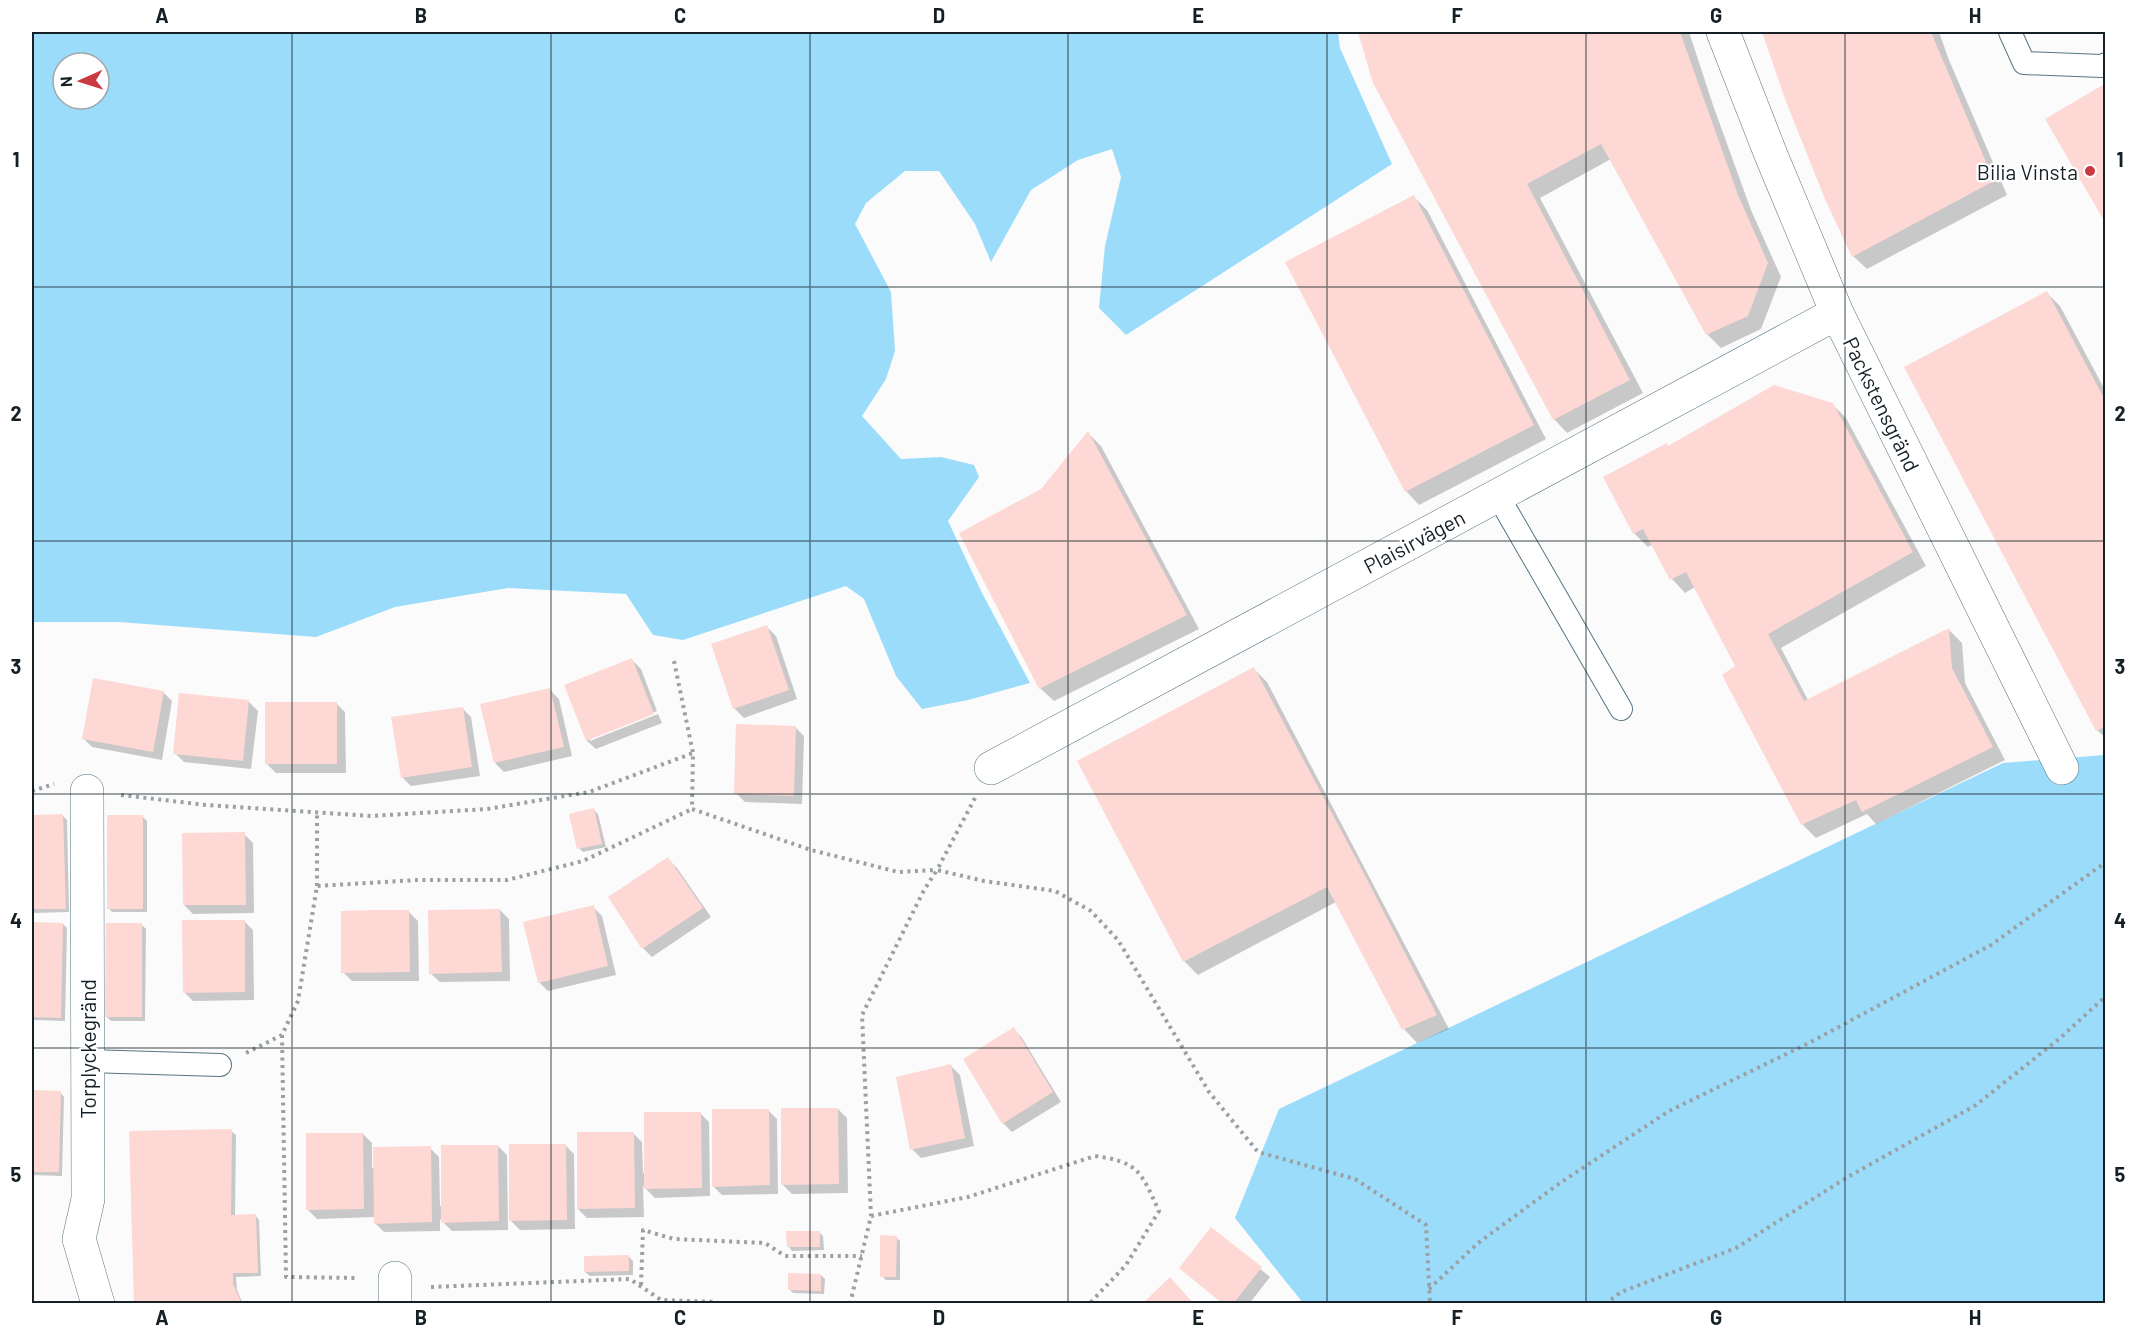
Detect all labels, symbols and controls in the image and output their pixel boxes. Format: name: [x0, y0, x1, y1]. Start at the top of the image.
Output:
text: A: [155, 3, 169, 27]
text: B: [415, 3, 427, 27]
text: C: [674, 3, 686, 27]
text: D: [933, 3, 945, 27]
text: E: [1192, 3, 1204, 27]
text: F: [1451, 3, 1463, 27]
text: G: [1710, 3, 1722, 27]
text: H: [1969, 3, 1981, 27]
north arrow: [51, 51, 111, 111]
text: N: [56, 76, 75, 88]
text: 1: [12, 147, 20, 171]
text: 1: [2116, 147, 2124, 171]
place label: Bilia Vinsta: [1977, 159, 2078, 184]
marker: Bilia Vinsta: [2083, 164, 2097, 178]
street label: Packstensgränd: [1839, 333, 1925, 475]
text: 2: [10, 401, 22, 425]
text: 2: [2114, 401, 2126, 425]
street label: Plaisirvägen: [1359, 504, 1469, 578]
text: 3: [11, 654, 21, 678]
text: 3: [2115, 654, 2125, 678]
text: 4: [10, 908, 22, 932]
text: 4: [2114, 908, 2126, 932]
street label: Torplyckegränd: [75, 979, 100, 1119]
text: 5: [11, 1162, 22, 1186]
text: 5: [2115, 1162, 2126, 1186]
text: A: [155, 1305, 169, 1329]
text: B: [415, 1305, 427, 1329]
text: C: [674, 1305, 686, 1329]
text: D: [933, 1305, 945, 1329]
text: E: [1192, 1305, 1204, 1329]
text: F: [1451, 1305, 1463, 1329]
text: G: [1710, 1305, 1722, 1329]
text: H: [1969, 1305, 1981, 1329]

